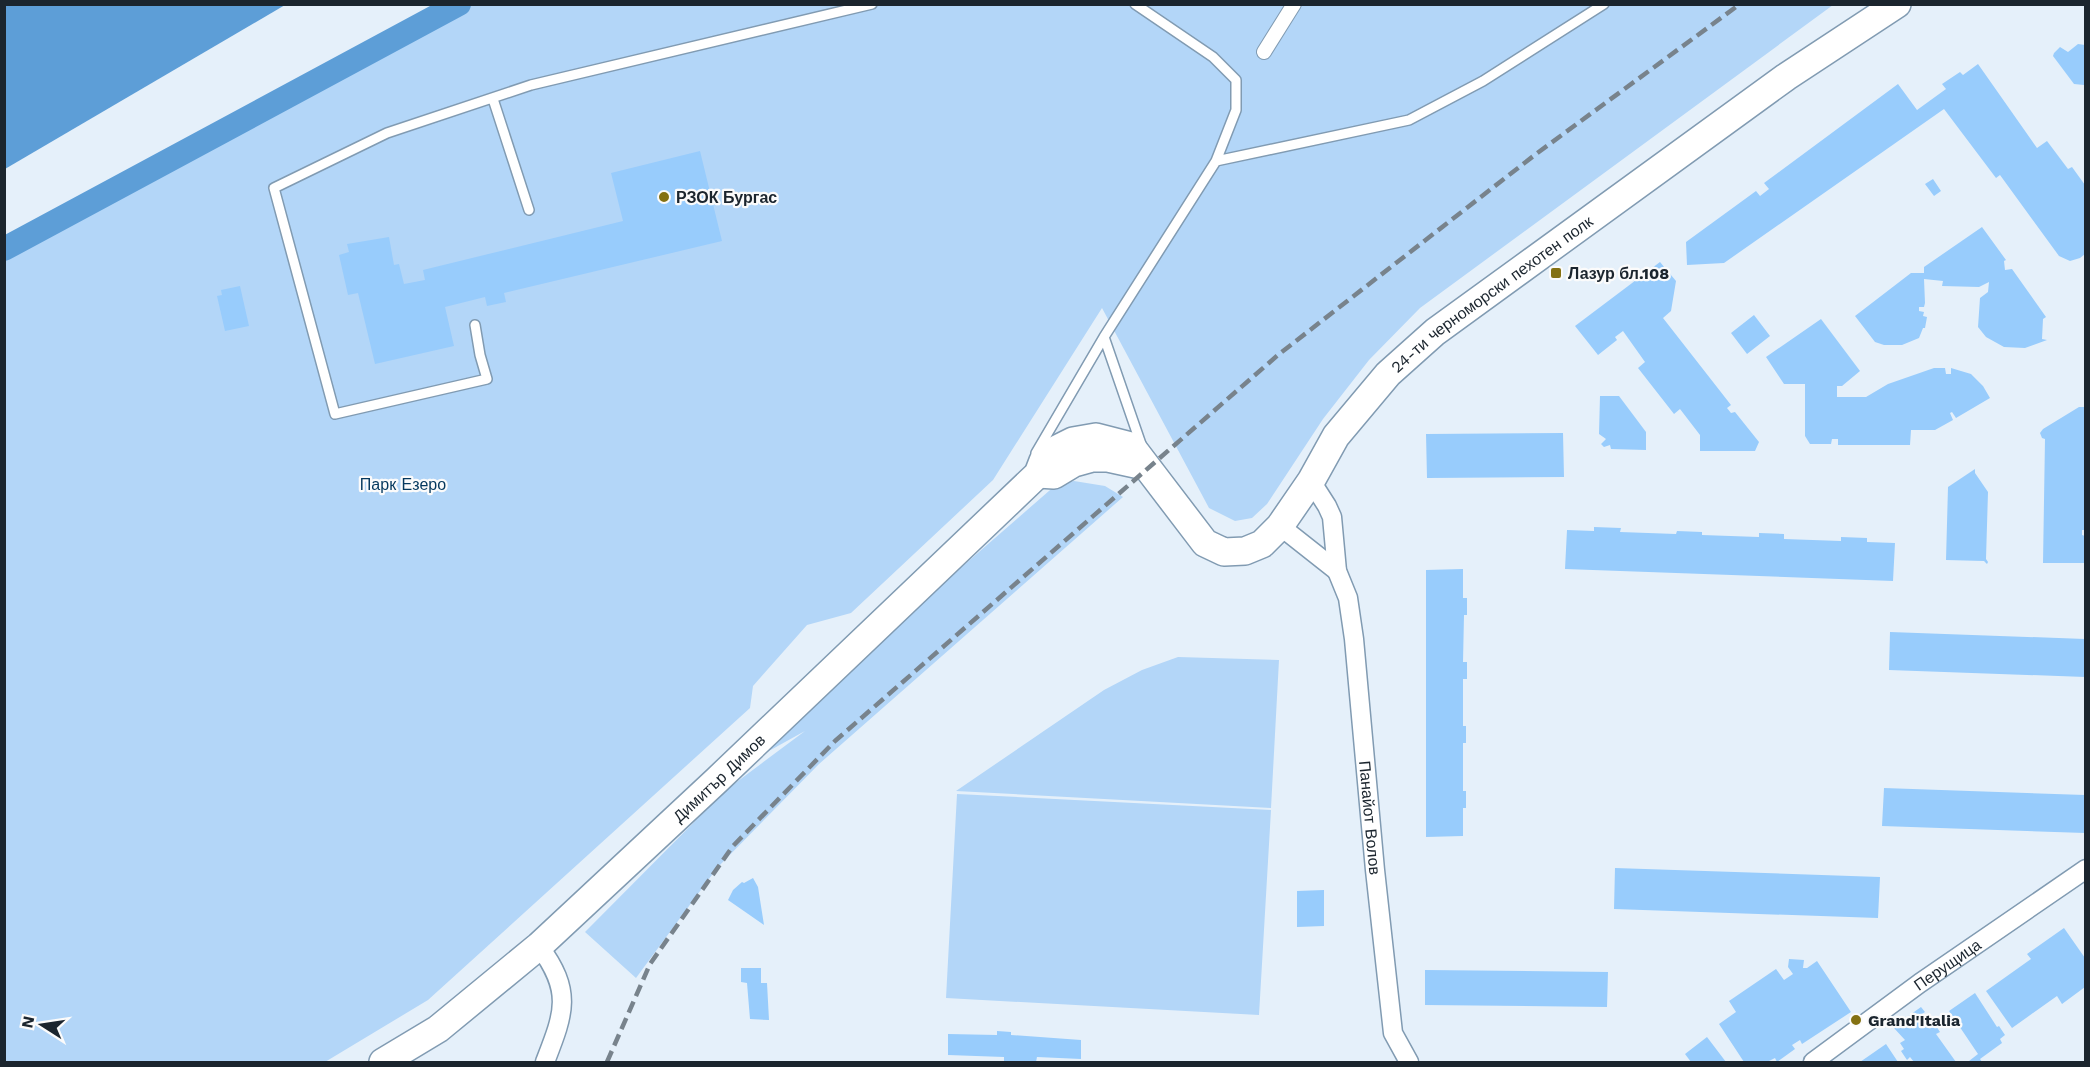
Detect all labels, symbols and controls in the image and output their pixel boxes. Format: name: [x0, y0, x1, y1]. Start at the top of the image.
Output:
place label: РЗОК Бургас: [676, 188, 777, 207]
marker: РЗОК Бургас: [657, 190, 671, 204]
street label: 24-ти черноморски пехотен полк: [1387, 211, 1597, 376]
place label: Лазур бл.108: [1568, 264, 1669, 283]
marker: Лазур бл.108: [1549, 266, 1563, 280]
park label: Парк Езеро: [360, 475, 446, 494]
street label: Димитър Димов: [669, 730, 769, 826]
street label: Панайот Волов: [1356, 760, 1385, 876]
street label: Перущица: [1910, 935, 1985, 994]
north arrow: [12, 995, 72, 1055]
place label: Grand'Italia: [1868, 1011, 1961, 1030]
marker: Grand'Italia: [1849, 1013, 1863, 1027]
text: N: [17, 1014, 38, 1030]

